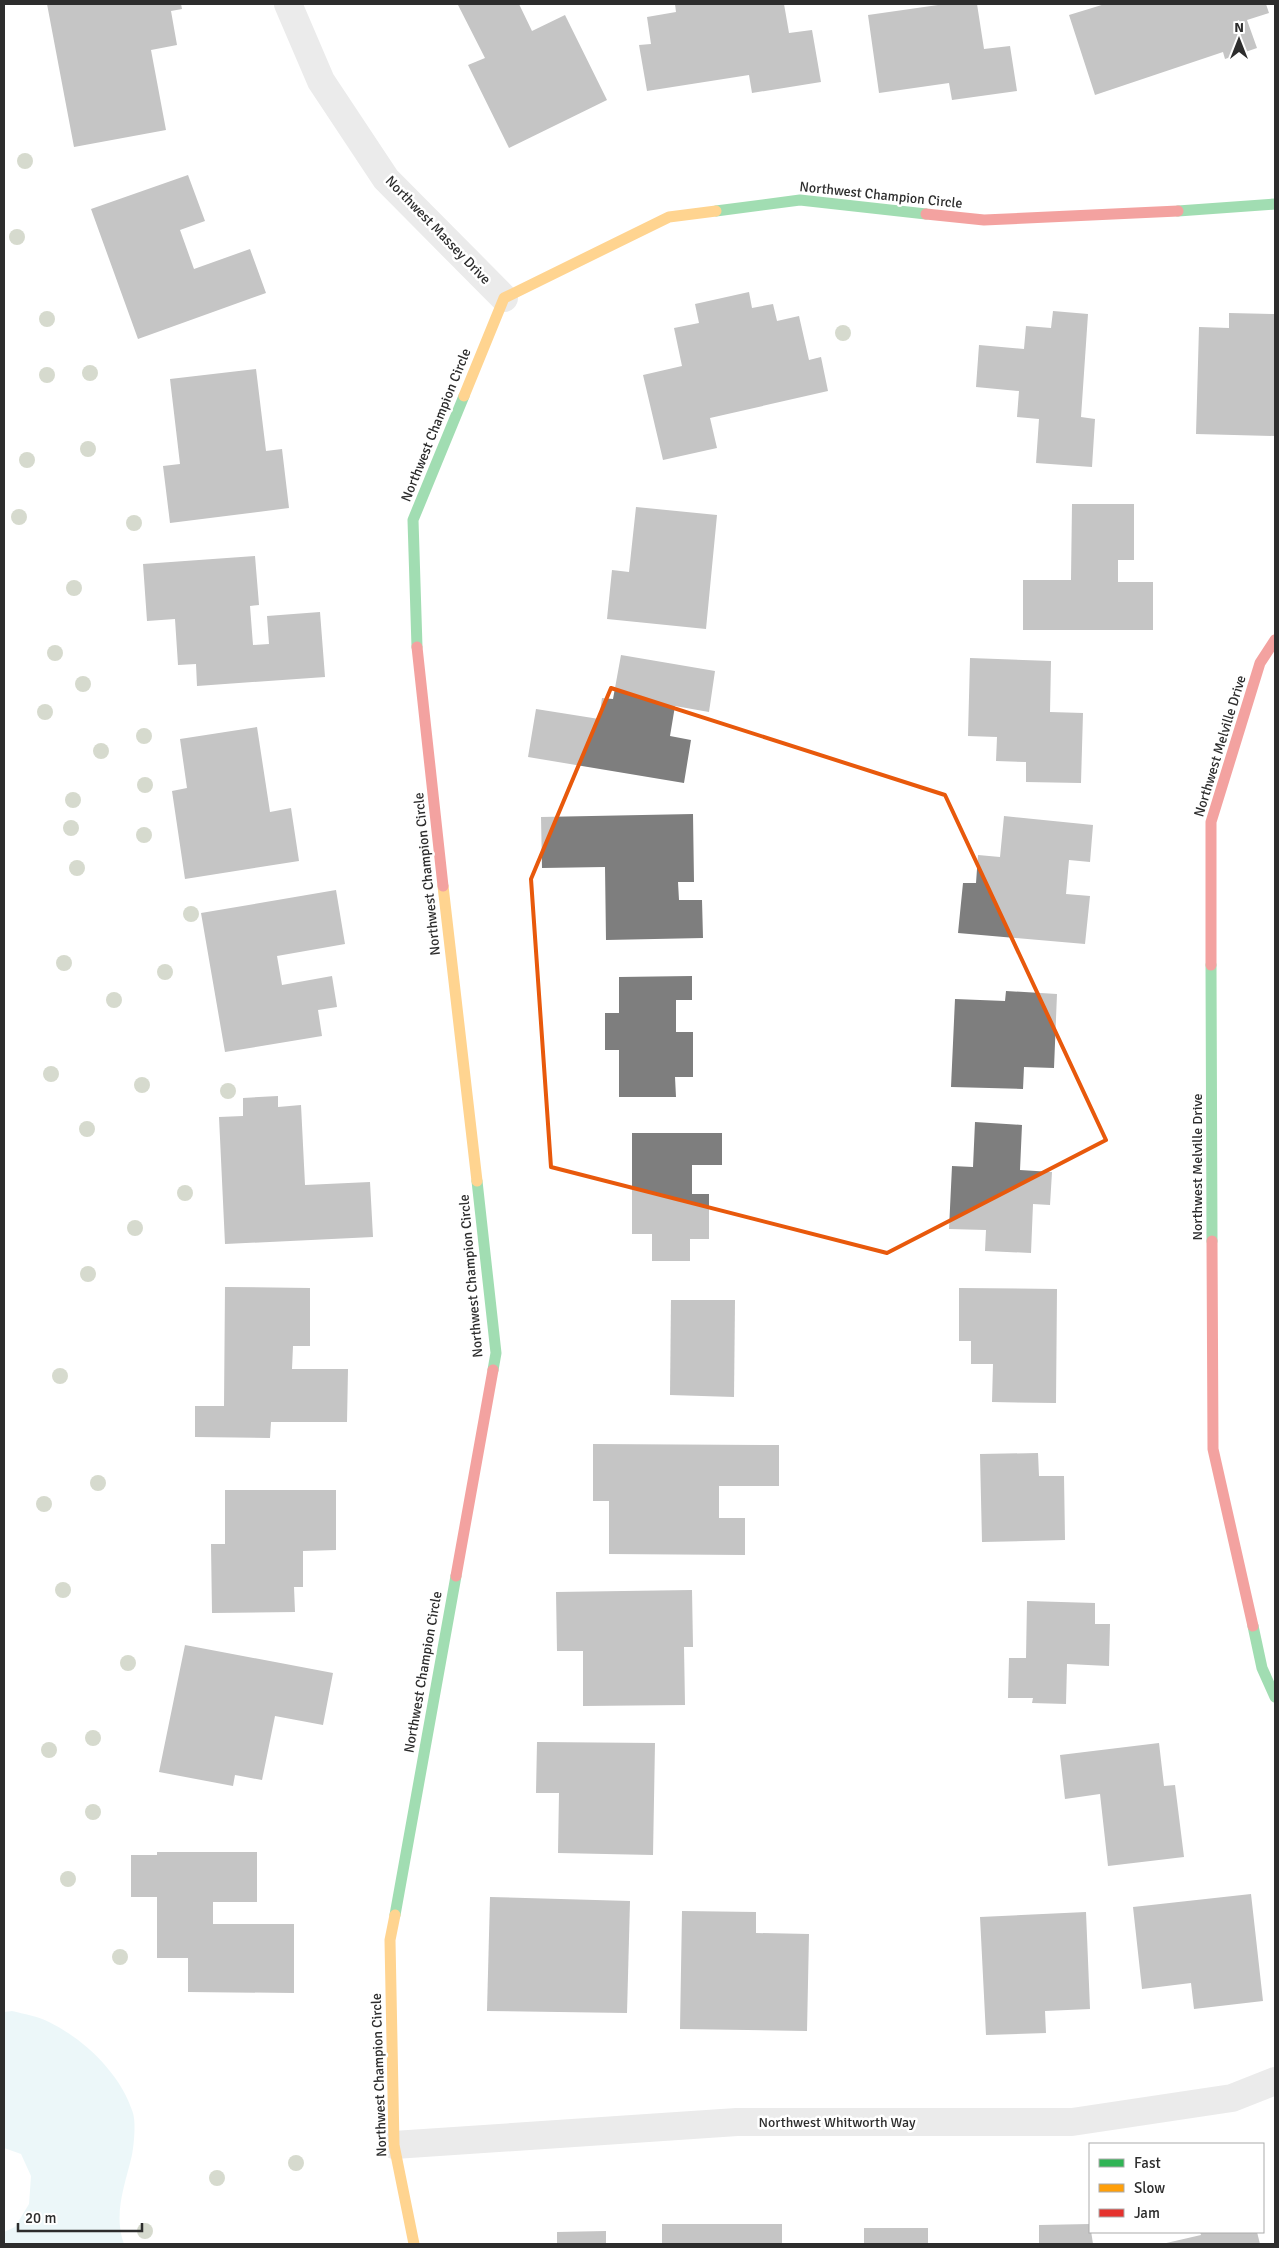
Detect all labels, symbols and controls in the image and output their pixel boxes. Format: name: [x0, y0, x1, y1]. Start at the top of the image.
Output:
north arrow: [1214, 15, 1264, 65]
text: N: [1234, 19, 1244, 36]
street label: Northwest Massey Drive: [382, 172, 494, 288]
street label: Northwest Champion Circle: [799, 178, 963, 212]
street label: Northwest Champion Circle: [397, 346, 475, 504]
street label: Northwest Melville Drive: [1190, 673, 1250, 819]
street label: Northwest Champion Circle: [410, 792, 444, 956]
street label: Northwest Melville Drive: [1189, 1093, 1206, 1241]
street label: Northwest Champion Circle: [455, 1194, 487, 1358]
street label: Northwest Champion Circle: [400, 1590, 446, 1754]
street label: Northwest Champion Circle: [368, 1993, 390, 2157]
street label: Northwest Whitworth Way: [759, 2114, 916, 2131]
legend: [1089, 2143, 1264, 2233]
text: Fast: [1134, 2154, 1161, 2172]
text: Slow: [1134, 2179, 1165, 2197]
scale bar: [18, 2200, 141, 2232]
text: Jam: [1134, 2204, 1160, 2222]
text: 20 m: [25, 2209, 56, 2227]

